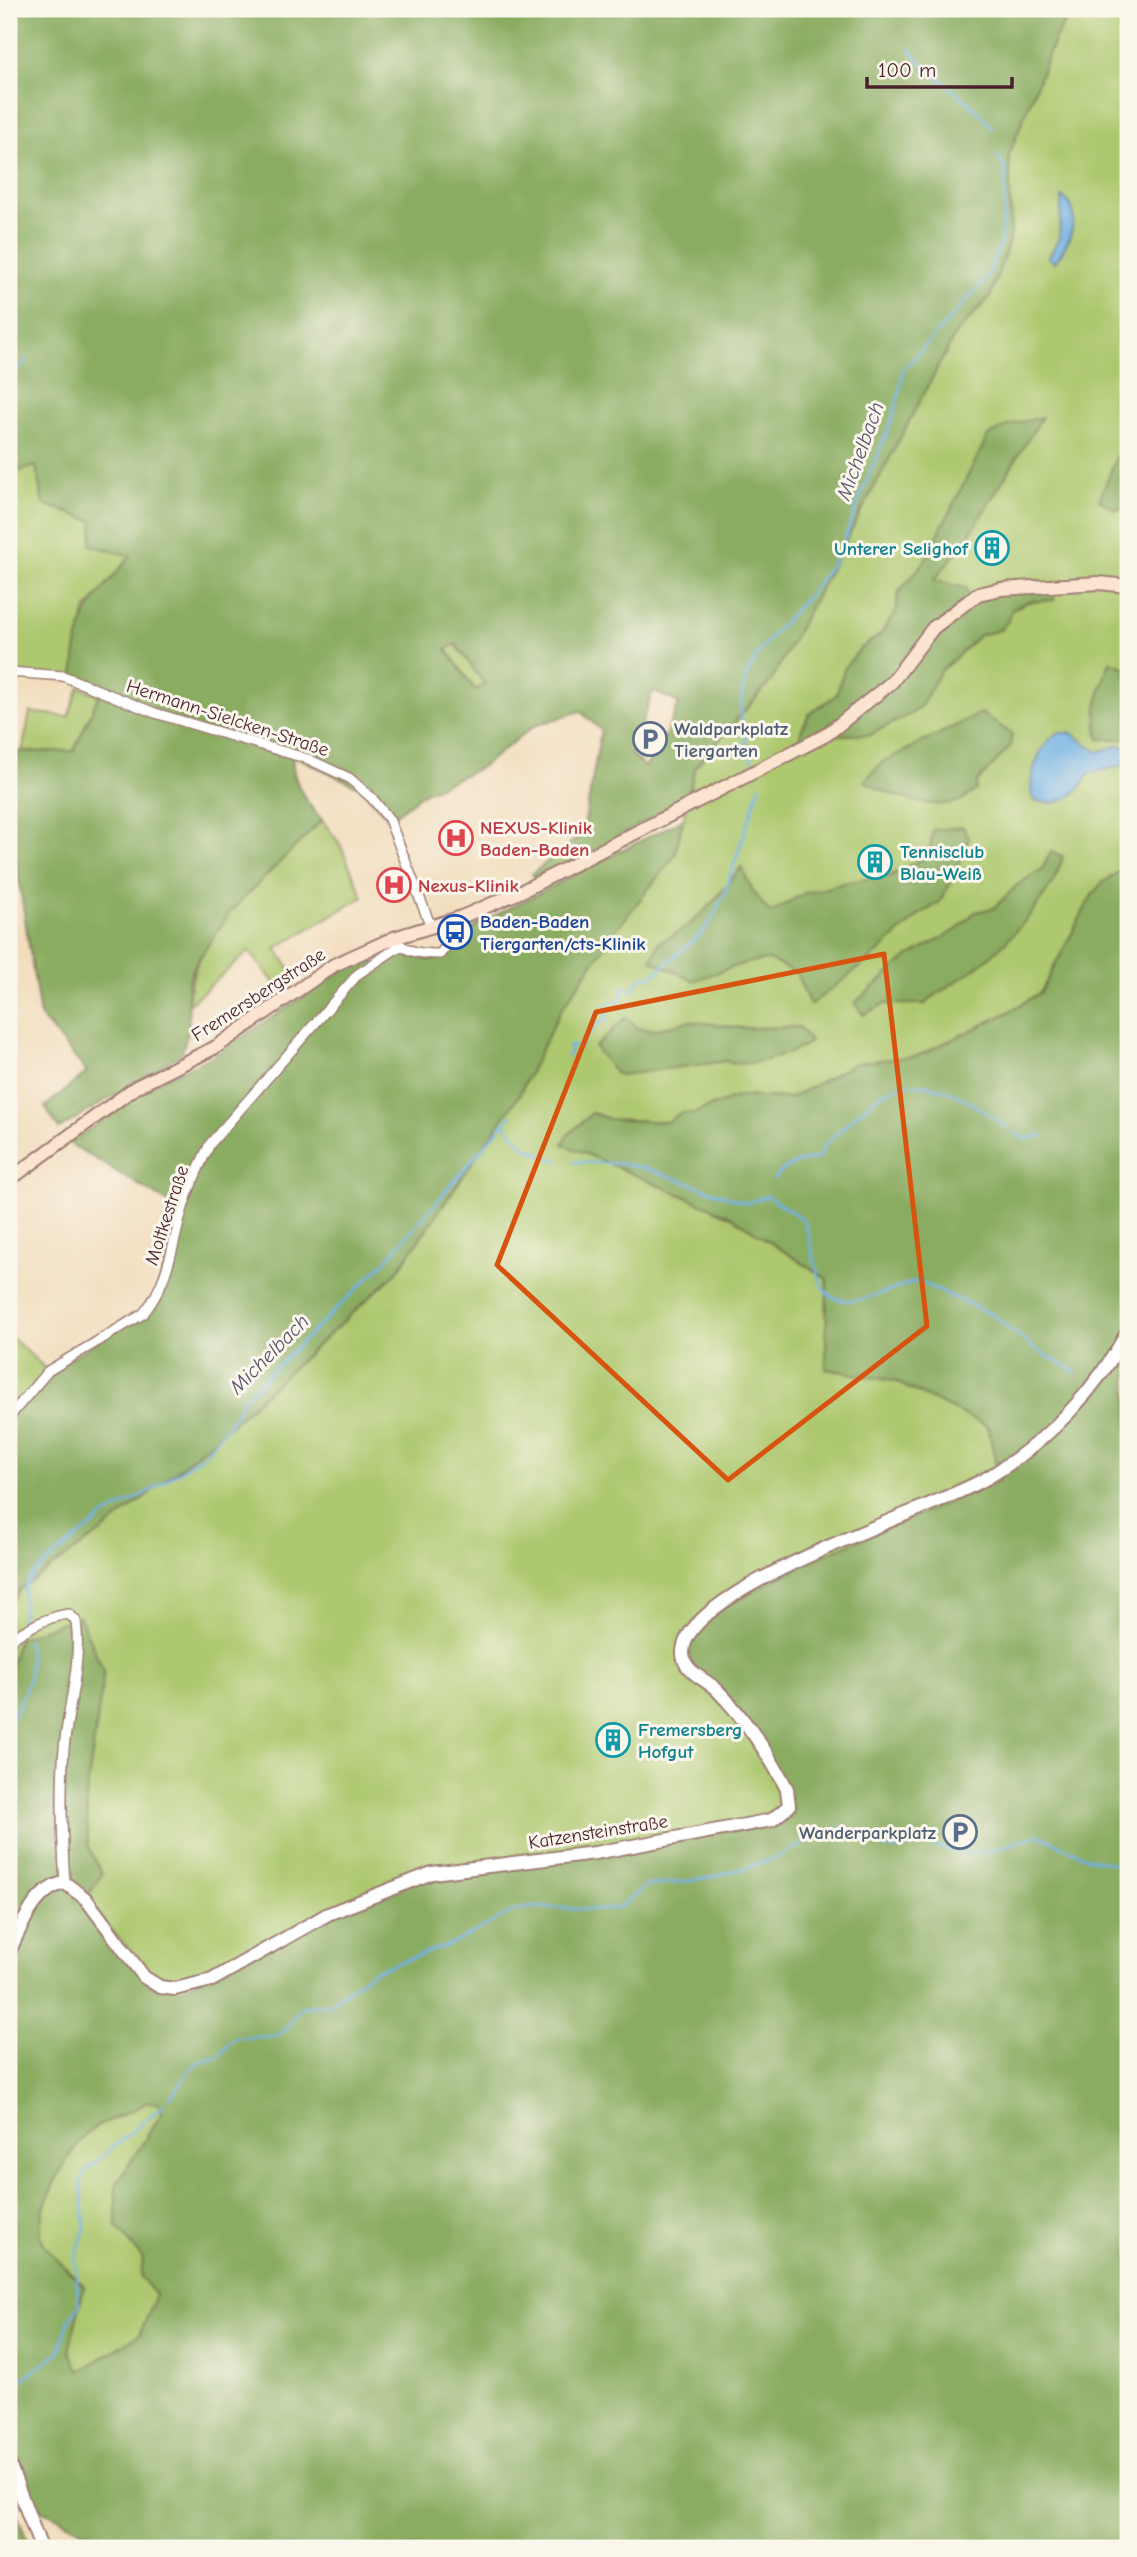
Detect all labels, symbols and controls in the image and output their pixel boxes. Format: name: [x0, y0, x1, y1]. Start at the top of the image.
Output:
scale bar: [867, 46, 1013, 90]
text: 100 m: [878, 58, 936, 82]
water label: Michelbach: [831, 399, 889, 504]
building icon: Unterer Selighof: [973, 529, 1011, 567]
place label: Unterer Selighof: [834, 538, 969, 560]
street label: Hermann-Sielcken-Straße: [124, 675, 332, 761]
place label: Waldparkplatz Tiergarten: [674, 718, 788, 762]
parking icon: Waldparkplatz Tiergarten: [631, 720, 669, 758]
place label: NEXUS-Klinik Baden-Baden: [480, 817, 593, 861]
hospital icon: NEXUS-Klinik Baden-Baden: [437, 819, 475, 857]
place label: Tennisclub Blau-Weiß: [900, 841, 984, 885]
building icon: Tennisclub Blau-Weiß: [856, 843, 894, 881]
hospital icon: Nexus-Klinik: [375, 866, 413, 904]
place label: Nexus-Klinik: [418, 875, 519, 897]
place label: Baden-Baden Tiergarten/cts-Klinik: [480, 911, 646, 955]
bus stop icon: Baden-Baden Tiergarten/cts-Klinik: [436, 913, 474, 951]
street label: Fremersbergstraße: [188, 943, 329, 1046]
street label: Moltkestraße: [140, 1163, 193, 1268]
water label: Michelbach: [224, 1309, 314, 1399]
place label: Fremersberg Hofgut: [638, 1719, 742, 1763]
building icon: Fremersberg Hofgut: [594, 1721, 632, 1759]
street label: Katzensteinstraße: [527, 1810, 669, 1854]
parking icon: Wanderparkplatz: [941, 1813, 979, 1851]
place label: Wanderparkplatz: [799, 1822, 936, 1844]

